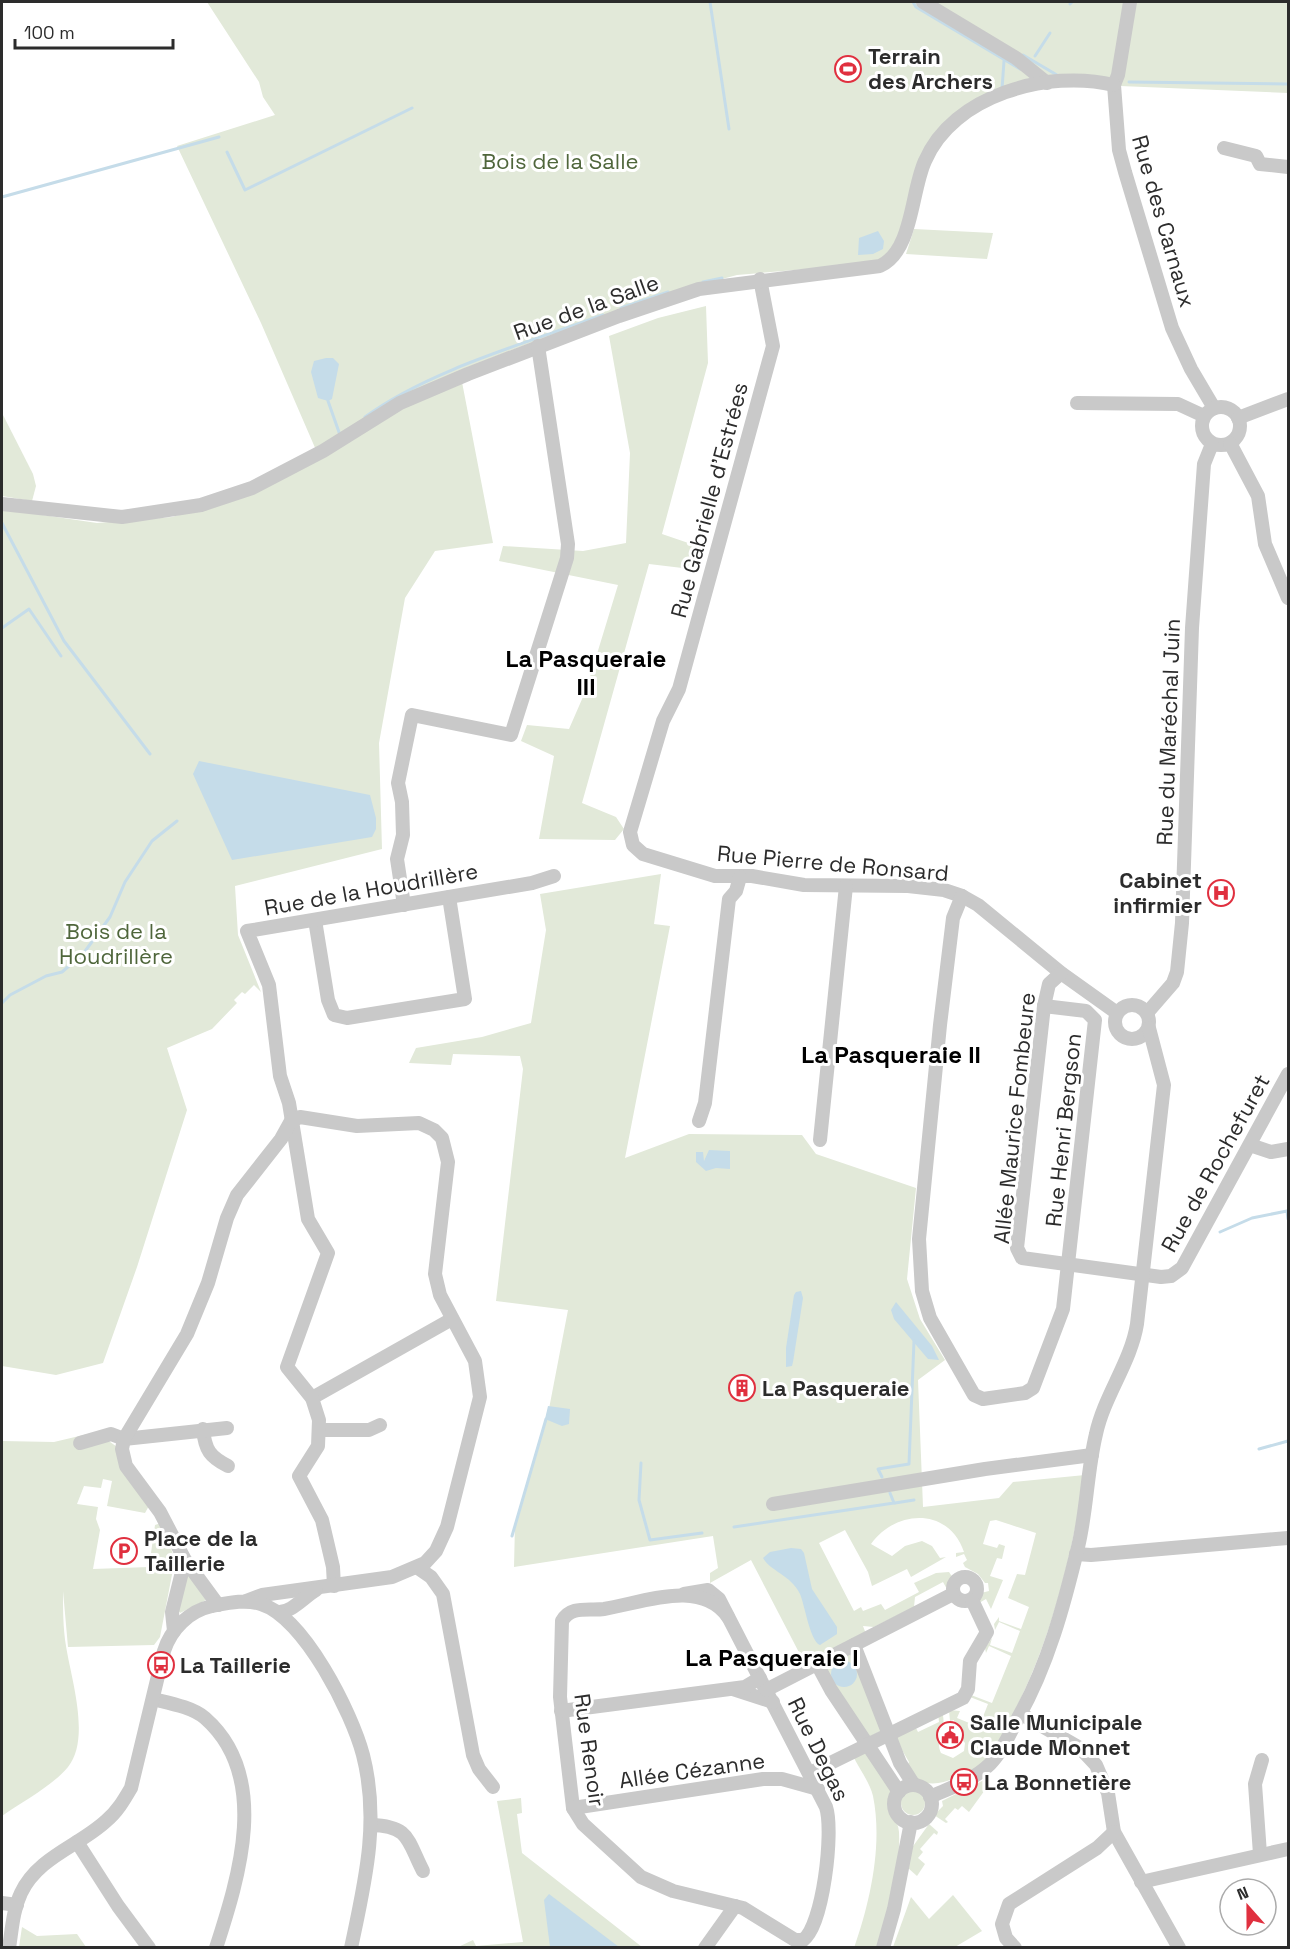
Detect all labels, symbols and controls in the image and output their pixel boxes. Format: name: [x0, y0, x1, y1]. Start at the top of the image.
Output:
scale bar: [15, 12, 172, 50]
text: 100 m: [24, 21, 75, 44]
place label: Terrain des Archers: [868, 42, 993, 95]
sports icon: Terrain des Archers: [833, 54, 863, 84]
street label: Rue des Carnaux: [1126, 132, 1202, 310]
park label: Bois de la Salle: [481, 147, 639, 175]
street label: Rue de la Salle: [510, 268, 662, 346]
street label: Rue Gabrielle d’Estrées: [664, 379, 754, 621]
street label: Rue du Maréchal Juin: [1150, 618, 1186, 846]
district label: La Pasqueraie III: [506, 643, 666, 702]
street label: Rue Pierre de Ronsard: [716, 839, 950, 887]
street label: Rue de la Houdrillère: [262, 856, 480, 922]
place label: Cabinet infirmier: [1113, 866, 1202, 919]
hospital icon: Cabinet infirmier: [1206, 878, 1236, 908]
park label: Bois de la Houdrillère: [59, 917, 173, 970]
street label: Allée Maurice Fombeure: [987, 991, 1041, 1245]
street label: Rue Henri Bergson: [1039, 1032, 1087, 1228]
district label: La Pasqueraie II: [801, 1039, 981, 1070]
street label: Rue de Rochefuret: [1154, 1069, 1276, 1257]
building icon: La Pasqueraie: [727, 1373, 757, 1403]
place label: La Pasqueraie: [762, 1374, 909, 1402]
place label: Place de la Taillerie: [144, 1524, 258, 1577]
parking icon: Place de la Taillerie: [109, 1536, 139, 1566]
district label: La Pasqueraie I: [685, 1642, 859, 1673]
bus stop icon: La Taillerie: [146, 1650, 176, 1680]
place label: La Taillerie: [180, 1651, 291, 1679]
street label: Rue Renoir: [568, 1692, 612, 1808]
street label: Rue Degas: [782, 1693, 856, 1805]
place label: Salle Municipale Claude Monnet: [970, 1708, 1142, 1761]
public building icon: Salle Municipale Claude Monnet: [935, 1720, 965, 1750]
street label: Allée Cézanne: [617, 1746, 767, 1794]
bus stop icon: La Bonnetière: [949, 1767, 979, 1797]
place label: La Bonnetière: [984, 1768, 1131, 1796]
north arrow: [1218, 1877, 1278, 1937]
text: N: [1234, 1882, 1252, 1905]

